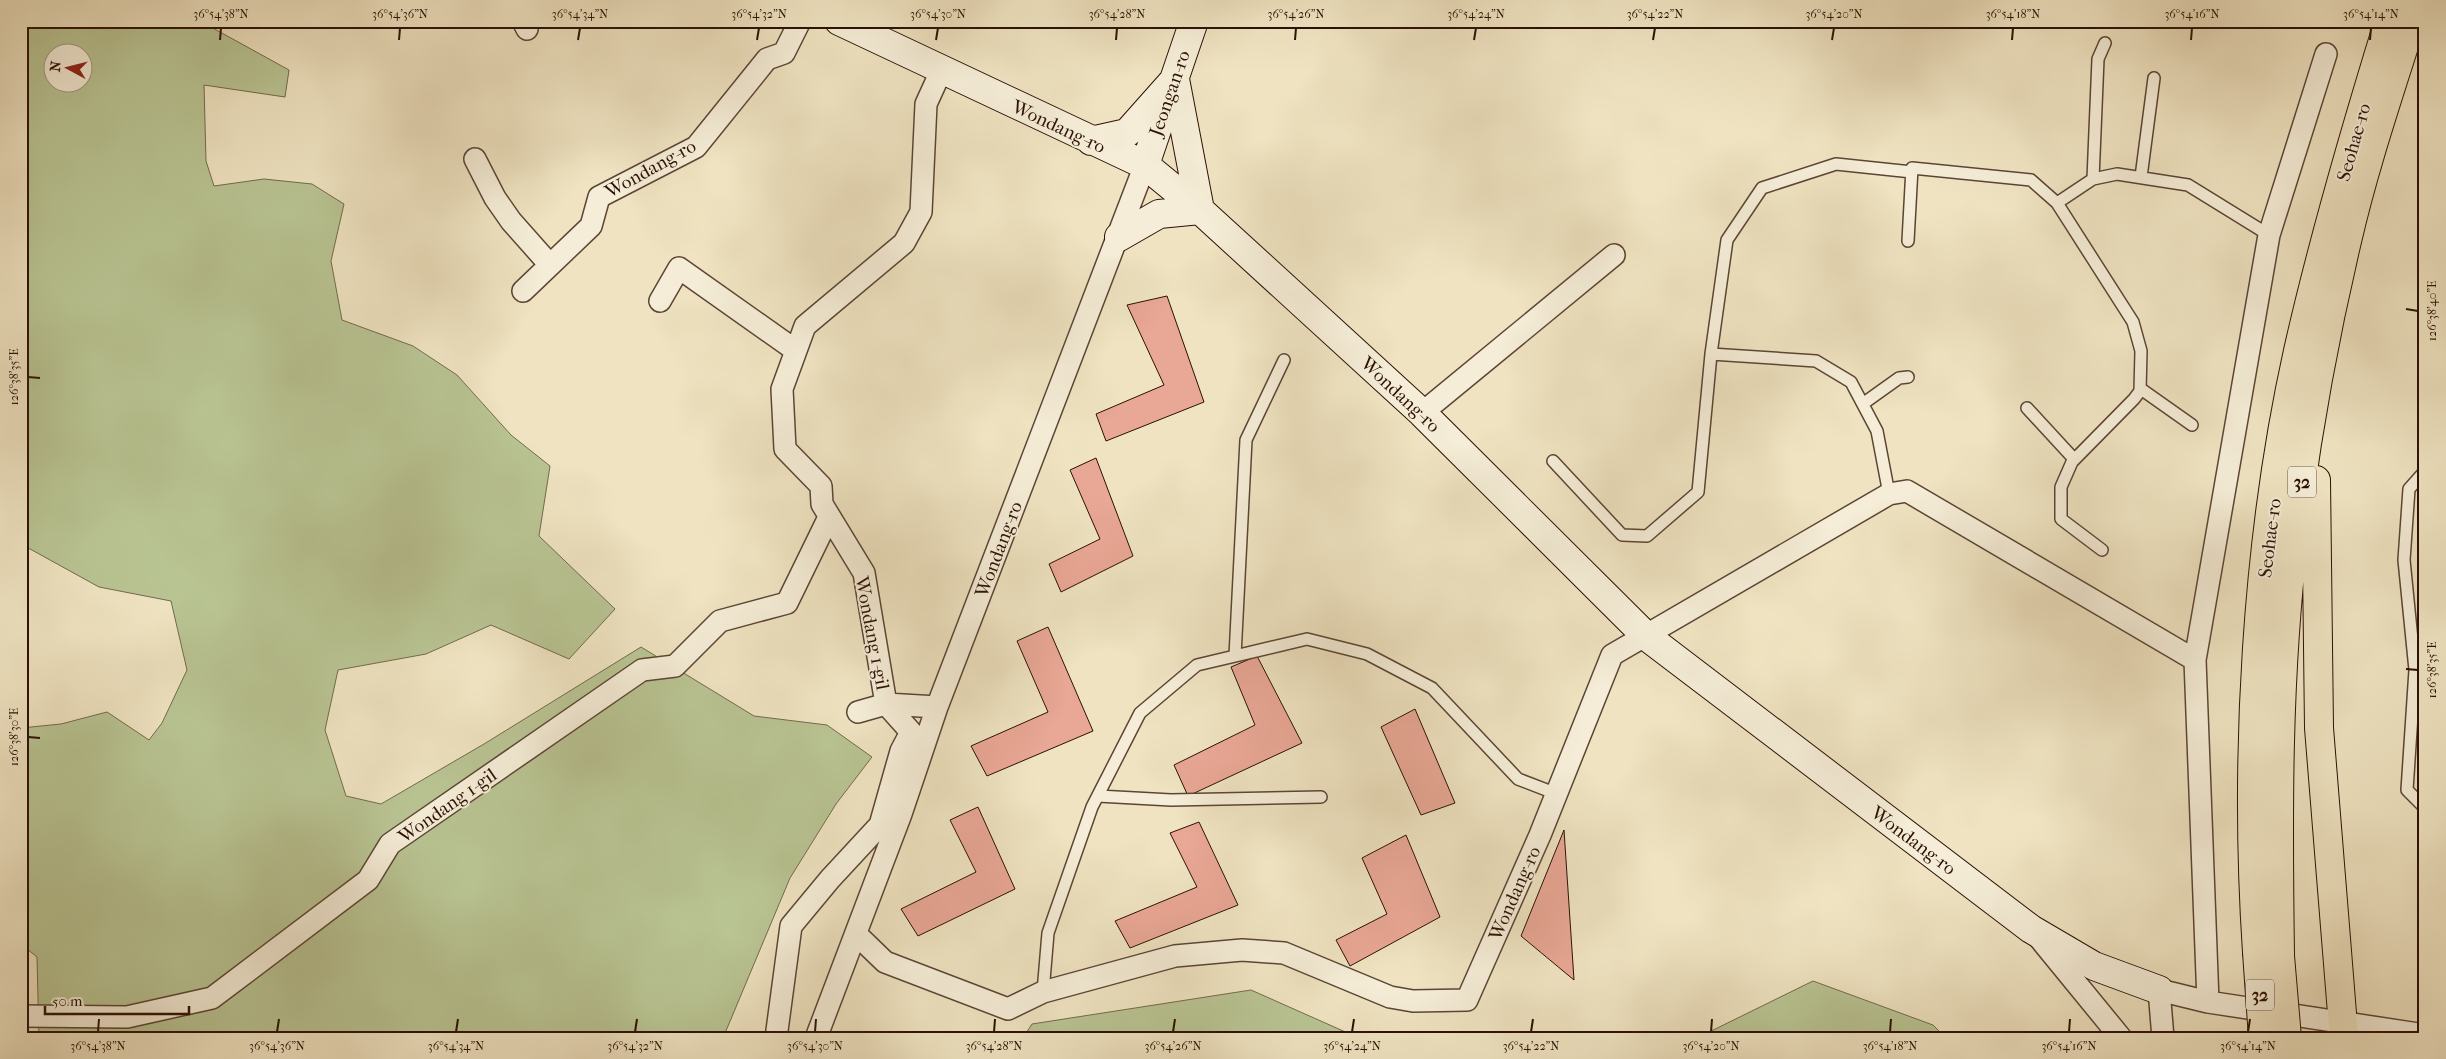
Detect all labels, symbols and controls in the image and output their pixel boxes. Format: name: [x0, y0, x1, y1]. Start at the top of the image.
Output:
text: 36°54'38"N: [193, 7, 249, 21]
text: 36°54'36"N: [372, 7, 428, 21]
text: 36°54'34"N: [552, 7, 608, 21]
text: 36°54'32"N: [731, 7, 787, 21]
text: 36°54'30"N: [910, 7, 966, 21]
text: 36°54'28"N: [1089, 7, 1145, 21]
text: 36°54'26"N: [1267, 7, 1325, 21]
text: 36°54'24"N: [1447, 7, 1505, 21]
text: 36°54'22"N: [1627, 7, 1683, 21]
text: 36°54'20"N: [1805, 7, 1863, 21]
text: 36°54'18"N: [1986, 7, 2040, 21]
text: 36°54'16"N: [2164, 7, 2220, 21]
text: 36°54'14"N: [2343, 7, 2399, 21]
north arrow: [42, 42, 92, 92]
street label: Jeongan-ro: [1144, 47, 1195, 141]
text: N: [47, 60, 65, 73]
street label: Wondang-ro: [1007, 95, 1109, 158]
street label: Seohae-ro: [2332, 100, 2376, 184]
street label: Wondang-ro: [600, 135, 700, 203]
text: 126°38'40"E: [2425, 281, 2439, 341]
text: 126°38'35"E: [7, 349, 21, 405]
street label: Wondang-ro: [1355, 352, 1445, 437]
road number: 32: [2288, 467, 2316, 498]
street label: Seohae-ro: [2254, 497, 2286, 579]
street label: Wondang-ro: [970, 498, 1027, 601]
street label: Wondang 1-gil: [850, 574, 894, 692]
text: 126°38'35"E: [2425, 642, 2439, 698]
text: 126°38'30"E: [7, 708, 21, 766]
street label: Wondang 1-gil: [393, 764, 501, 848]
street label: Wondang-ro: [1866, 801, 1961, 880]
street label: Wondang-ro: [1484, 843, 1546, 945]
road number: 32: [2246, 980, 2274, 1010]
scale bar: [45, 984, 189, 1016]
text: 50 m: [52, 992, 83, 1010]
text: 36°54'38"N: [70, 1039, 126, 1053]
text: 36°54'36"N: [249, 1039, 305, 1053]
text: 36°54'34"N: [428, 1039, 484, 1053]
text: 36°54'32"N: [607, 1039, 663, 1053]
text: 36°54'30"N: [787, 1039, 843, 1053]
text: 36°54'28"N: [966, 1039, 1022, 1053]
text: 36°54'26"N: [1144, 1039, 1202, 1053]
text: 36°54'24"N: [1323, 1039, 1381, 1053]
text: 36°54'22"N: [1503, 1039, 1559, 1053]
text: 36°54'20"N: [1682, 1039, 1740, 1053]
text: 36°54'18"N: [1863, 1039, 1917, 1053]
text: 36°54'16"N: [2041, 1039, 2097, 1053]
text: 36°54'14"N: [2220, 1039, 2276, 1053]

